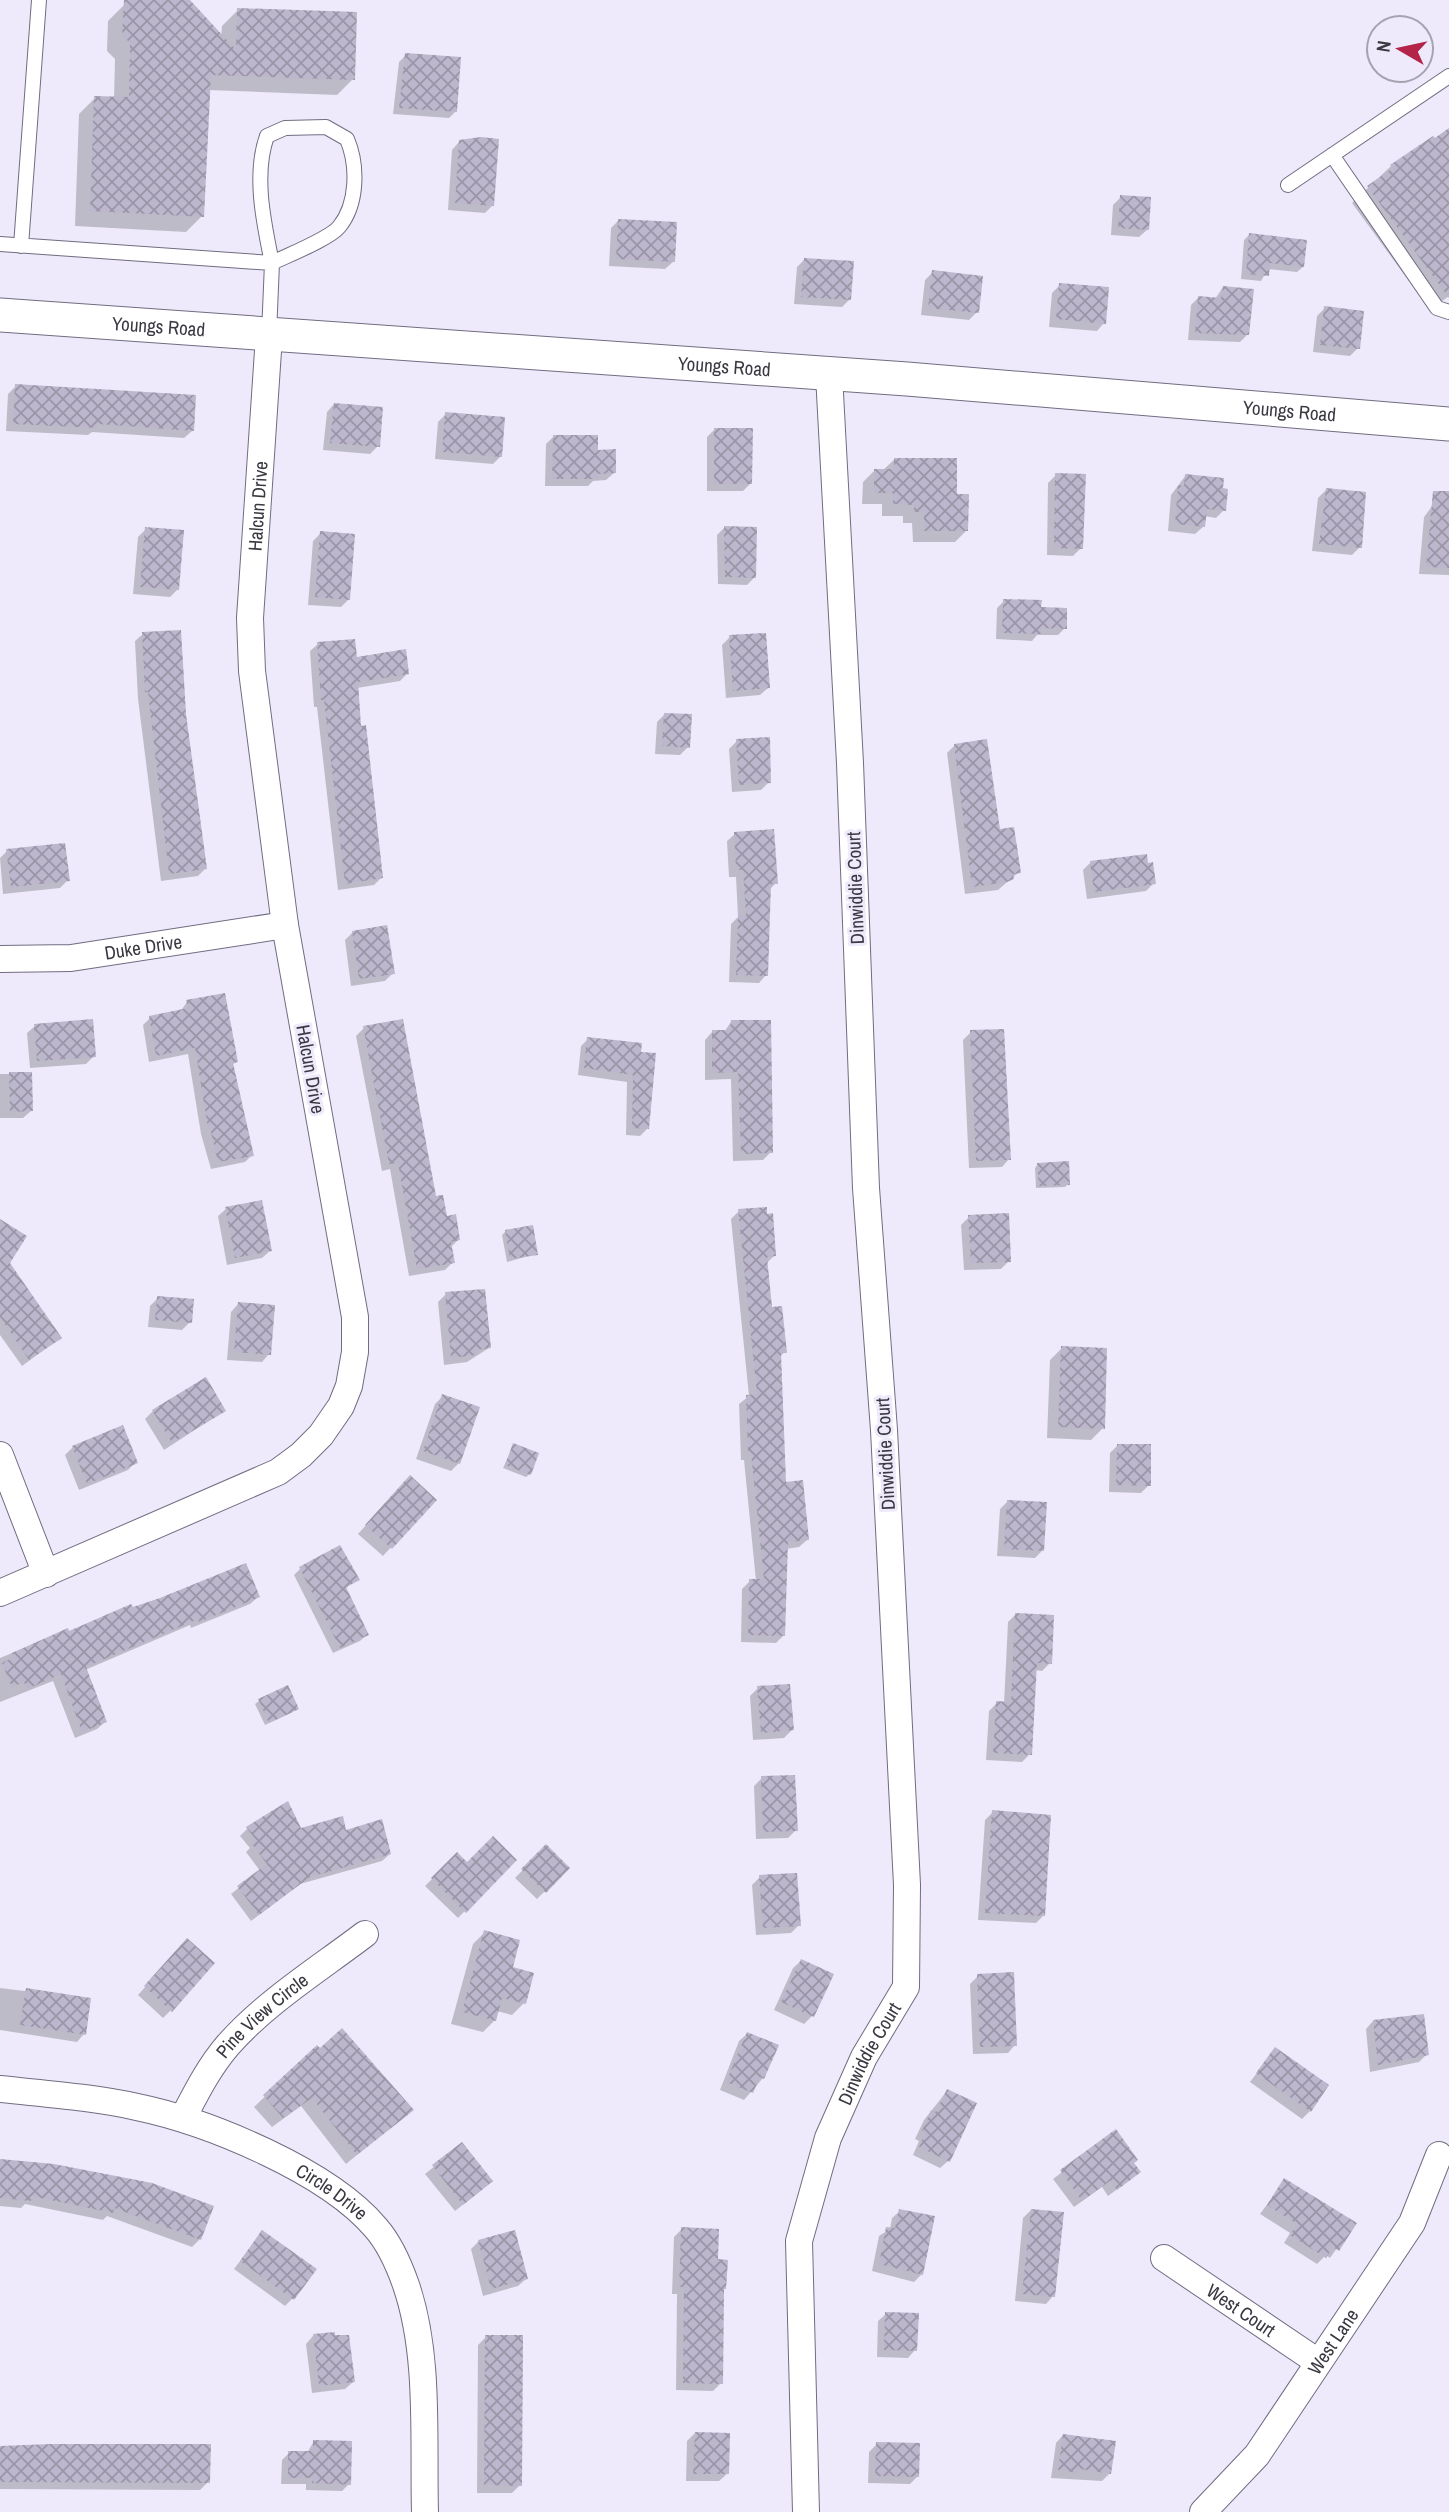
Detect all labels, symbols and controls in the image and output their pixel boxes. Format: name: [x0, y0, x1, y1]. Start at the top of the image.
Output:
north arrow: [1365, 14, 1435, 84]
text: N: [1369, 39, 1397, 54]
street label: Youngs Road: [111, 310, 206, 342]
street label: Youngs Road: [677, 350, 772, 382]
street label: Youngs Road: [1242, 394, 1337, 428]
street label: Halcun Drive: [242, 460, 274, 552]
street label: Dinwiddie Court: [840, 831, 870, 945]
street label: Duke Drive: [103, 928, 184, 966]
street label: Halcun Drive: [290, 1022, 332, 1116]
street label: Dinwiddie Court: [869, 1396, 901, 1511]
street label: Pine View Circle: [210, 1967, 313, 2063]
street label: Dinwiddie Court: [831, 1997, 907, 2109]
street label: Circle Drive: [291, 2157, 374, 2225]
street label: West Court: [1202, 2278, 1281, 2343]
street label: West Lane: [1301, 2303, 1364, 2380]

